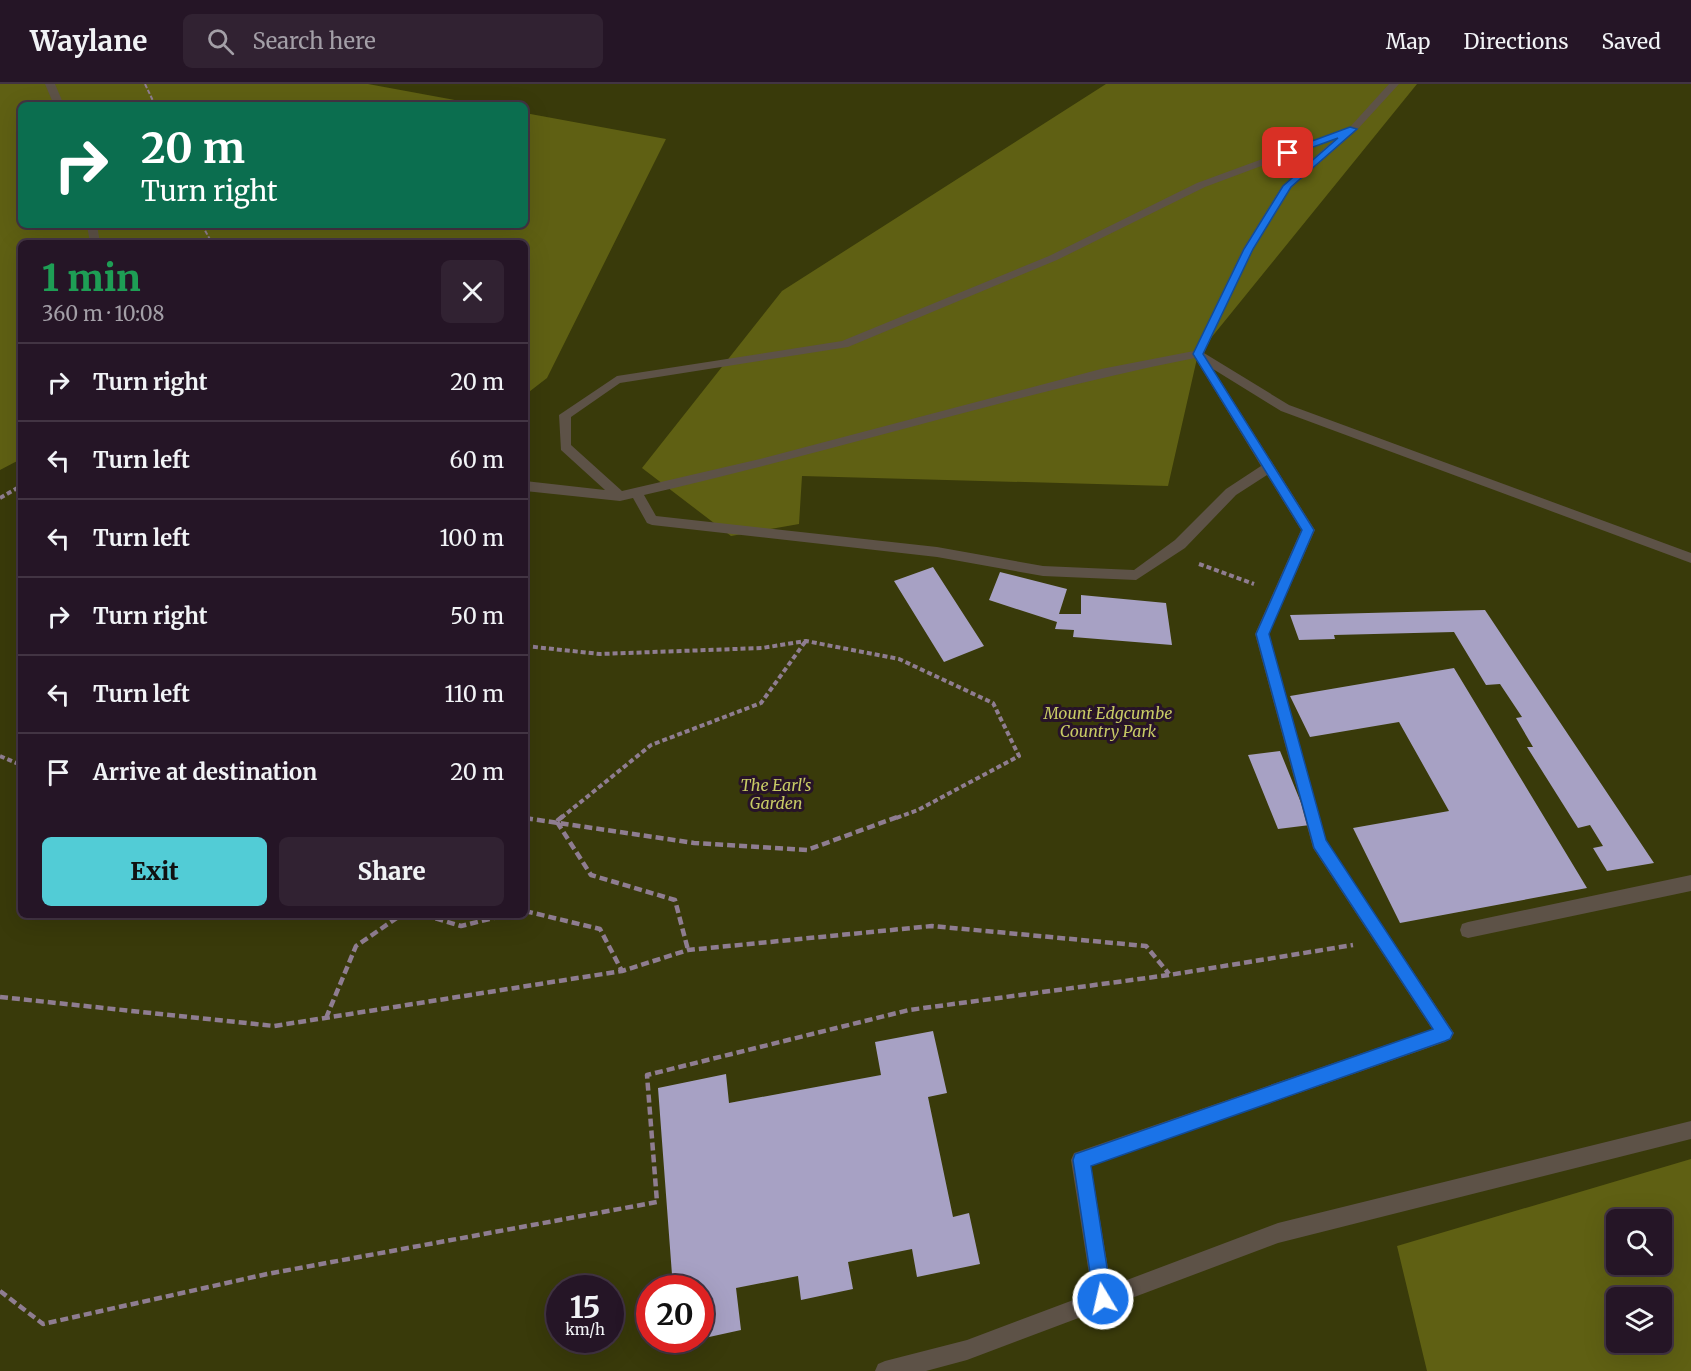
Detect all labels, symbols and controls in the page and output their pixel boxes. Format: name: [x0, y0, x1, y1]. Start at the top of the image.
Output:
search box: [183, 14, 603, 68]
text: Waylane: [30, 23, 147, 59]
icon: search: [204, 25, 237, 58]
text: Search here: [252, 27, 376, 55]
text: Map: [1386, 28, 1430, 55]
text: Directions: [1463, 28, 1568, 55]
text: Saved: [1601, 28, 1661, 55]
text: 20 m: [141, 122, 245, 174]
icon: right: [42, 126, 120, 204]
pin: [1262, 127, 1313, 178]
icon: arrive: [1271, 136, 1304, 169]
text: Turn right: [141, 174, 278, 208]
text: 1 min: [42, 256, 141, 301]
button: close: [441, 260, 504, 323]
text: 360 m · 10:08: [42, 301, 165, 326]
icon: right: [42, 366, 75, 399]
text: Turn right: [93, 368, 207, 396]
text: 20 m: [450, 368, 504, 396]
icon: left: [42, 444, 75, 477]
text: Turn left: [93, 446, 190, 474]
text: 60 m: [450, 446, 504, 474]
icon: left: [42, 522, 75, 555]
text: Turn left: [93, 524, 190, 552]
text: 100 m: [439, 524, 504, 552]
icon: right: [42, 600, 75, 633]
text: Turn right: [93, 602, 207, 630]
text: 50 m: [450, 602, 504, 630]
icon: left: [42, 678, 75, 711]
text: Turn left: [93, 680, 190, 708]
text: 110 m: [445, 680, 504, 708]
park label: Mount Edgcumbe Country Park: [1043, 703, 1172, 741]
icon: arrive: [42, 756, 75, 789]
text: Arrive at destination: [93, 758, 317, 786]
text: 20 m: [450, 758, 504, 786]
park label: The Earl's Garden: [741, 775, 812, 813]
button: Exit: [42, 837, 267, 906]
button: Share: [279, 837, 504, 906]
map controls: [1606, 1209, 1672, 1353]
button: search: [1606, 1209, 1672, 1275]
position arrow: [1071, 1267, 1135, 1331]
speed limit sign: 20: [636, 1275, 714, 1353]
button: layers: [1606, 1287, 1672, 1353]
text: 15: [570, 1288, 600, 1326]
text: km/h: [565, 1320, 605, 1339]

